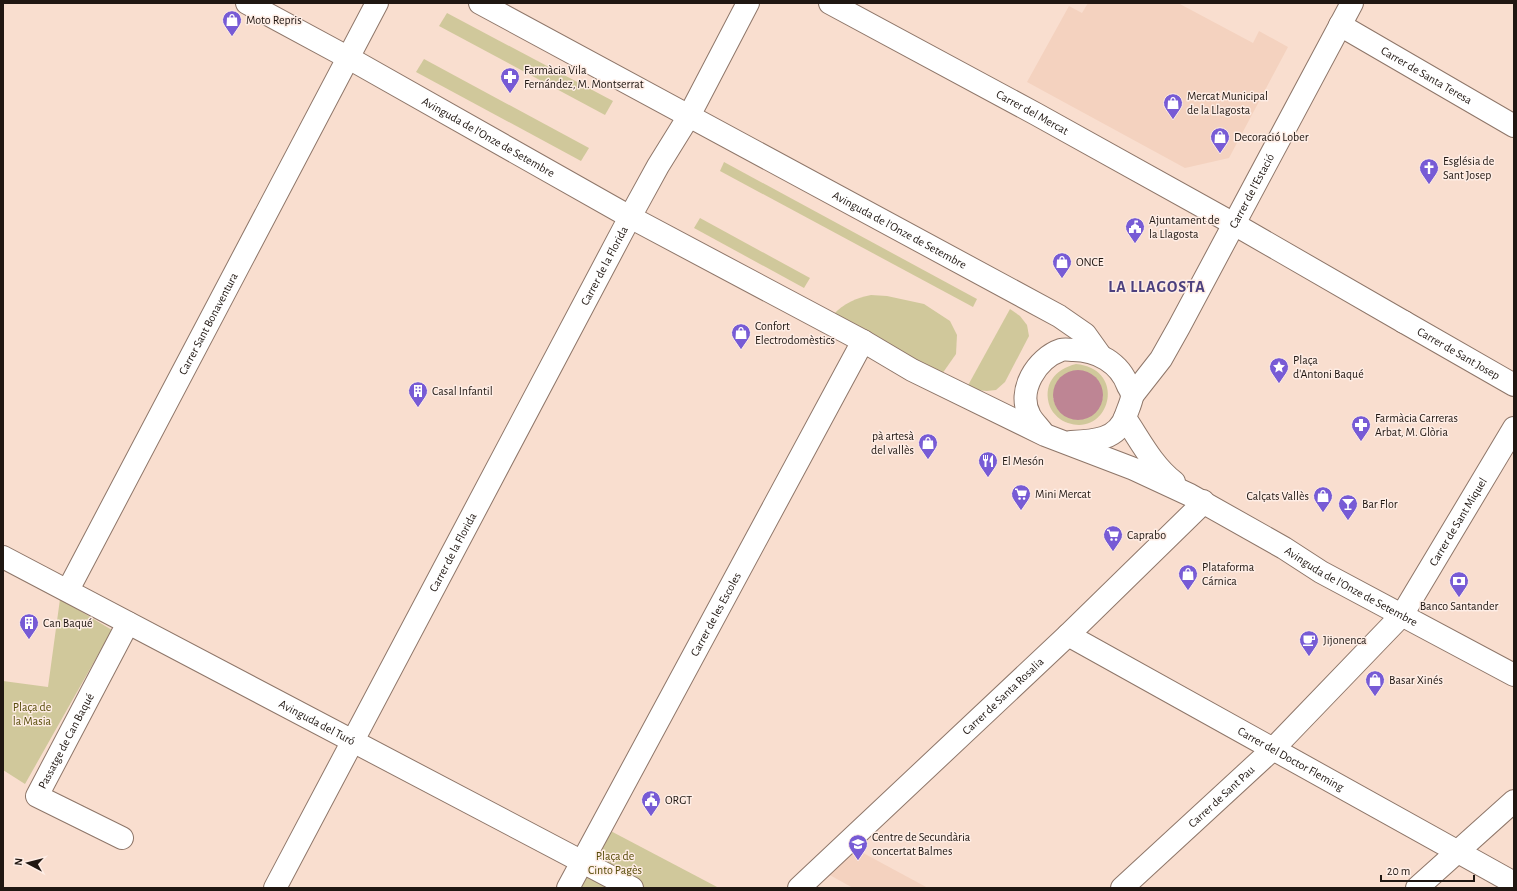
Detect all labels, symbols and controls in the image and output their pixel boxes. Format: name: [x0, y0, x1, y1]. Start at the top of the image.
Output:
shop icon: Moto Repris: [221, 9, 243, 37]
place label: Moto Repris: [246, 14, 302, 26]
street label: Carrer de Santa Teresa: [1379, 44, 1474, 107]
place label: Farmàcia Vila Fernández, M. Montserrat: [524, 64, 644, 90]
pharmacy icon: Farmàcia Vila Fernández, M. Montserrat: [499, 66, 521, 94]
street label: Carrer del Mercat: [994, 88, 1071, 137]
place label: Mercat Municipal de la Llagosta: [1187, 90, 1268, 116]
shop icon: Mercat Municipal de la Llagosta: [1162, 92, 1184, 120]
street label: Avinguda de l'Onze de Setembre: [420, 95, 557, 179]
shop icon: Decoració Lober: [1209, 126, 1231, 154]
place label: Decoració Lober: [1234, 131, 1309, 143]
street label: Carrer de l'Estació: [1227, 152, 1276, 230]
place label: Església de Sant Josep: [1443, 155, 1494, 181]
church icon: Església de Sant Josep: [1418, 157, 1440, 185]
street label: Avinguda de l'Onze de Setembre: [831, 189, 969, 271]
place label: Ajuntament de la Llagosta: [1149, 214, 1219, 240]
public building icon: Ajuntament de la Llagosta: [1124, 216, 1146, 244]
street label: Carrer de la Florida: [578, 224, 630, 307]
shop icon: ONCE: [1051, 251, 1073, 279]
place label: ONCE: [1076, 256, 1104, 268]
street label: Carrer Sant Bonaventura: [177, 270, 240, 377]
district label: LA LLAGOSTA: [1108, 279, 1206, 295]
place label: Confort Electrodomèstics: [755, 320, 835, 346]
shop icon: Confort Electrodomèstics: [730, 322, 752, 350]
street label: Carrer de Sant Josep: [1415, 325, 1502, 382]
place label: Plaça d'Antoni Baqué: [1293, 354, 1364, 380]
place icon: Plaça d'Antoni Baqué: [1268, 356, 1290, 384]
building icon: Casal Infantil: [407, 380, 429, 408]
place label: Casal Infantil: [432, 385, 493, 397]
place label: Farmàcia Carreras Arbat, M. Glòria: [1375, 412, 1458, 438]
pharmacy icon: Farmàcia Carreras Arbat, M. Glòria: [1350, 414, 1372, 442]
place label: pà artesà del vallès: [871, 430, 914, 456]
shop icon: pà artesà del vallès: [917, 432, 939, 460]
restaurant icon: El Mesón: [977, 450, 999, 478]
place label: El Mesón: [1002, 455, 1044, 467]
street label: Carrer de Sant Miquel: [1427, 475, 1489, 568]
supermarket icon: Mini Mercat: [1010, 483, 1032, 511]
shop icon: Calçats Vallès: [1312, 485, 1334, 513]
place label: Mini Mercat: [1035, 488, 1091, 500]
place label: Calçats Vallès: [1246, 490, 1309, 502]
bar icon: Bar Flor: [1337, 493, 1359, 521]
place label: Bar Flor: [1362, 498, 1398, 510]
street label: Carrer de la Florida: [427, 510, 479, 594]
supermarket icon: Caprabo: [1102, 524, 1124, 552]
place label: Caprabo: [1127, 529, 1166, 541]
street label: Avinguda de l'Onze de Setembre: [1283, 544, 1420, 628]
place label: Plataforma Cárnica: [1202, 561, 1255, 587]
shop icon: Plataforma Cárnica: [1177, 563, 1199, 591]
street label: Carrer de les Escoles: [688, 570, 743, 658]
bank icon: Banco Santander: [1448, 570, 1470, 598]
place label: Banco Santander: [1420, 600, 1498, 612]
building icon: Can Baqué: [18, 612, 40, 640]
place label: Can Baqué: [43, 617, 93, 629]
cafe icon: Jijonenca: [1298, 629, 1320, 657]
place label: Jijonenca: [1323, 634, 1367, 647]
street label: Carrer de Santa Rosalia: [960, 655, 1046, 737]
shop icon: Basar Xinés: [1364, 669, 1386, 697]
place label: Basar Xinés: [1389, 674, 1443, 686]
street label: Passatge de Can Baqué: [36, 691, 96, 791]
street label: Avinguda del Turó: [277, 697, 357, 747]
park label: Plaça de la Masia: [13, 701, 52, 727]
street label: Carrer del Doctor Fleming: [1236, 725, 1346, 793]
street label: Carrer de Sant Pau: [1186, 763, 1257, 830]
public building icon: ORGT: [640, 789, 662, 817]
place label: ORGT: [665, 794, 692, 806]
place label: Centre de Secundària concertat Balmes: [872, 831, 971, 857]
school or university icon: Centre de Secundària concertat Balmes: [847, 833, 869, 861]
north arrow: [8, 843, 48, 883]
park label: Plaça de Cinto Pagès: [588, 850, 642, 876]
text: N: [13, 857, 24, 866]
scale bar: [1381, 857, 1474, 883]
text: 20 m: [1387, 865, 1410, 877]

